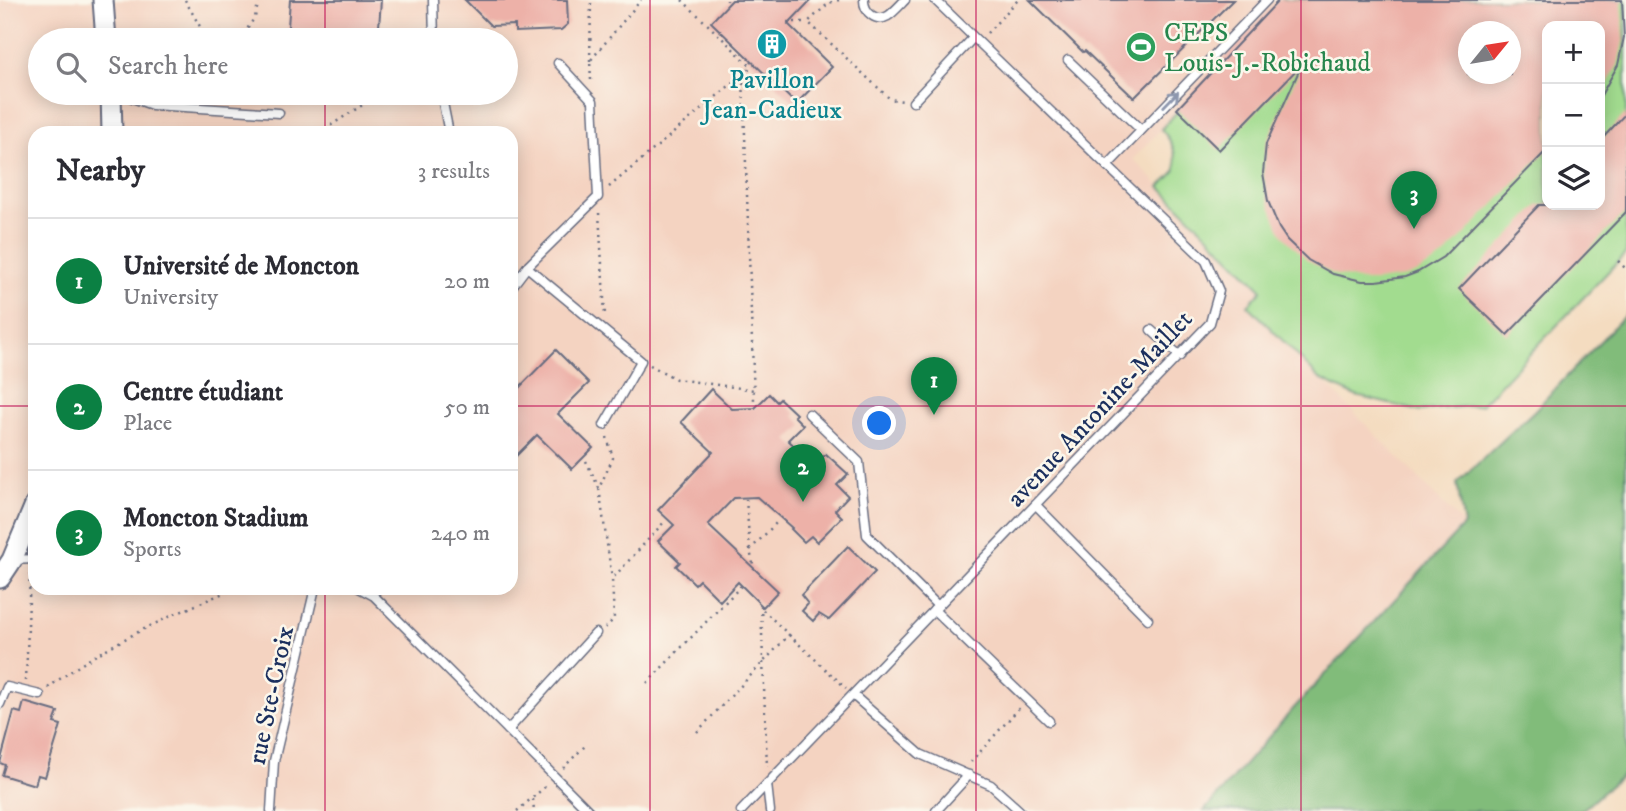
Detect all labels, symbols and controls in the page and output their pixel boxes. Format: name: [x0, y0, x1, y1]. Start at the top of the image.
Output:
place label: CEPS Louis-J.-Robichaud: [1164, 17, 1371, 80]
north arrow: [1458, 21, 1521, 84]
map controls: [1542, 21, 1605, 210]
button: +: [1542, 21, 1605, 84]
building icon: Pavillon Jean-Cadieux: [755, 27, 789, 61]
search box: [28, 28, 518, 105]
sports icon: CEPS Louis-J.-Robichaud: [1124, 30, 1158, 64]
icon: search: [52, 48, 90, 86]
text: Search here: [108, 50, 228, 83]
place label: Pavillon Jean-Cadieux: [700, 64, 842, 127]
button: −: [1542, 84, 1605, 147]
one-way arrow: [1162, 91, 1179, 108]
button: layers: [1542, 147, 1605, 210]
text: Nearby: [56, 153, 145, 190]
text: 3 results: [418, 157, 490, 186]
pin: 3: [1391, 171, 1437, 229]
text: Université de Moncton: [123, 250, 359, 283]
text: 1: [75, 267, 83, 296]
text: 20 m: [444, 267, 490, 296]
text: University: [123, 283, 218, 312]
street label: avenue Antonine-Maillet: [1000, 304, 1200, 514]
pin: 1: [911, 357, 957, 415]
text: Centre étudiant: [123, 376, 283, 409]
text: 2: [73, 393, 85, 422]
text: 50 m: [444, 393, 490, 422]
your location: [862, 406, 896, 440]
text: Place: [123, 409, 172, 438]
pin: 2: [780, 444, 826, 502]
text: Moncton Stadium: [123, 502, 309, 535]
text: 3: [75, 519, 83, 548]
text: 240 m: [431, 519, 490, 548]
text: Sports: [123, 535, 181, 564]
street label: rue Ste-Croix: [241, 623, 302, 768]

